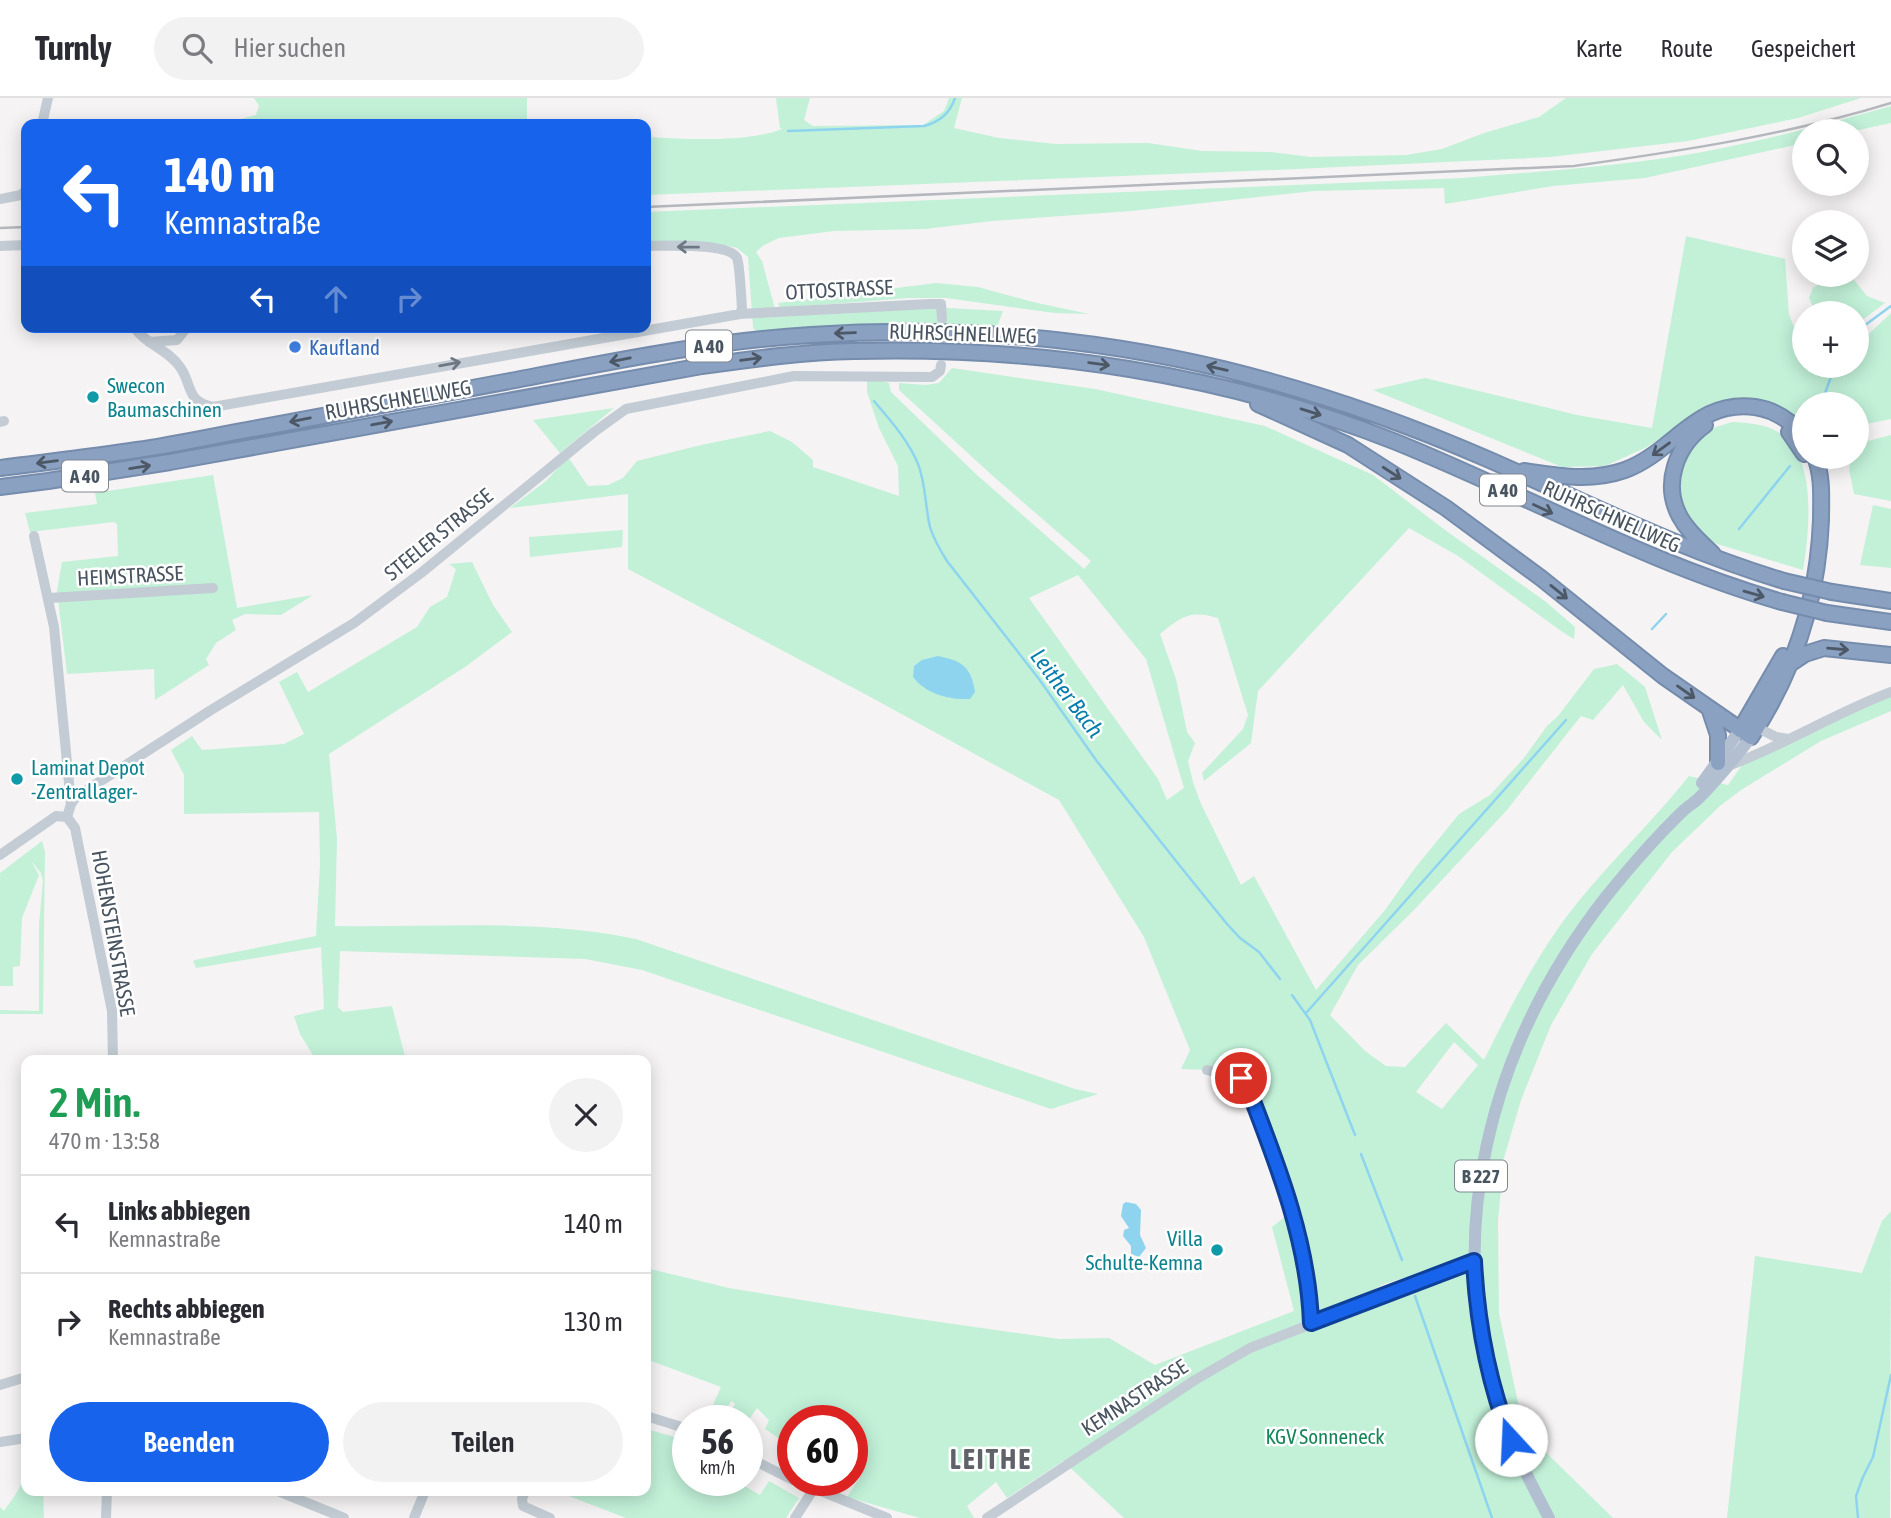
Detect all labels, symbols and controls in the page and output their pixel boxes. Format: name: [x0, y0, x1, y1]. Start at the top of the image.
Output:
search box: [154, 17, 644, 80]
text: Turnly: [35, 29, 112, 67]
icon: search: [178, 29, 216, 67]
text: Hier suchen: [234, 33, 346, 63]
text: Karte: [1576, 35, 1622, 62]
text: Route: [1660, 35, 1713, 62]
text: Gespeichert: [1751, 35, 1856, 62]
map controls: [1792, 119, 1869, 469]
button: search: [1792, 119, 1869, 196]
text: 140 m: [164, 146, 275, 202]
icon: left: [49, 147, 140, 238]
text: Kemnastraße: [164, 204, 321, 241]
button: layers: [1792, 210, 1869, 287]
one-way arrow: [676, 240, 699, 253]
street label: OTTOSTRASSE: [785, 274, 893, 304]
icon: left: [244, 280, 282, 318]
icon: ahead: [317, 280, 355, 318]
icon: right: [390, 280, 428, 318]
button: +: [1792, 301, 1869, 378]
street label: RUHRSCHNELLWEG: [889, 318, 1037, 348]
one-way arrow: [834, 326, 857, 339]
road number: A 40: [686, 330, 732, 362]
place label: Kaufland: [309, 335, 380, 359]
marker: Kaufland: [287, 339, 303, 355]
one-way arrow: [739, 353, 761, 366]
one-way arrow: [609, 354, 632, 367]
one-way arrow: [438, 357, 461, 370]
one-way arrow: [1087, 358, 1110, 371]
one-way arrow: [1206, 361, 1229, 374]
place label: Swecon Baumaschinen: [107, 373, 222, 421]
street label: RUHRSCHNELLWEG: [323, 374, 473, 424]
marker: Swecon Baumaschinen: [85, 389, 101, 405]
button: −: [1792, 392, 1869, 469]
one-way arrow: [1299, 407, 1321, 419]
one-way arrow: [289, 414, 312, 427]
one-way arrow: [370, 416, 393, 430]
one-way arrow: [1652, 441, 1671, 456]
one-way arrow: [36, 456, 59, 469]
road number: A 40: [62, 460, 108, 492]
one-way arrow: [128, 460, 151, 473]
one-way arrow: [1381, 466, 1401, 480]
road number: A 40: [1480, 474, 1526, 506]
street label: RUHRSCHNELLWEG: [1540, 475, 1684, 557]
street label: STEELER STRASSE: [379, 483, 497, 585]
one-way arrow: [1532, 503, 1553, 516]
street label: HEIMSTRASSE: [76, 560, 184, 590]
one-way arrow: [1550, 585, 1568, 600]
one-way arrow: [1742, 588, 1765, 601]
one-way arrow: [1826, 643, 1849, 656]
water label: Leither Bach: [1025, 644, 1109, 742]
one-way arrow: [1676, 685, 1695, 699]
place label: Laminat Depot -Zentrallager-: [31, 755, 145, 803]
marker: Laminat Depot -Zentrallager-: [9, 771, 25, 787]
street label: HOHENSTEINSTRASSE: [88, 848, 140, 1018]
pin: [1211, 1048, 1271, 1108]
icon: arrive: [1222, 1059, 1260, 1097]
text: 2 Min.: [49, 1078, 140, 1126]
button: close: [549, 1078, 623, 1152]
text: 470 m · 13:58: [49, 1128, 160, 1154]
road number: B 227: [1455, 1160, 1507, 1192]
text: Links abbiegen: [108, 1196, 250, 1226]
icon: left: [49, 1205, 87, 1243]
text: 140 m: [564, 1209, 623, 1239]
text: Kemnastraße: [108, 1226, 221, 1252]
place label: Villa Schulte-Kemna: [1085, 1226, 1203, 1274]
marker: Villa Schulte-Kemna: [1209, 1242, 1225, 1258]
text: Rechts abbiegen: [108, 1294, 265, 1324]
icon: right: [49, 1303, 87, 1341]
text: 130 m: [564, 1307, 623, 1337]
text: Kemnastraße: [108, 1324, 221, 1350]
street label: KEMNASTRASSE: [1077, 1354, 1191, 1440]
button: Beenden: [49, 1402, 329, 1482]
button: Teilen: [343, 1402, 623, 1482]
position arrow: [1474, 1403, 1548, 1477]
speed limit sign: 60: [777, 1405, 868, 1496]
text: 56: [701, 1421, 734, 1461]
park label: KGV Sonneneck: [1265, 1424, 1385, 1448]
district label: LEITHE: [950, 1443, 1032, 1475]
text: km/h: [700, 1457, 735, 1478]

